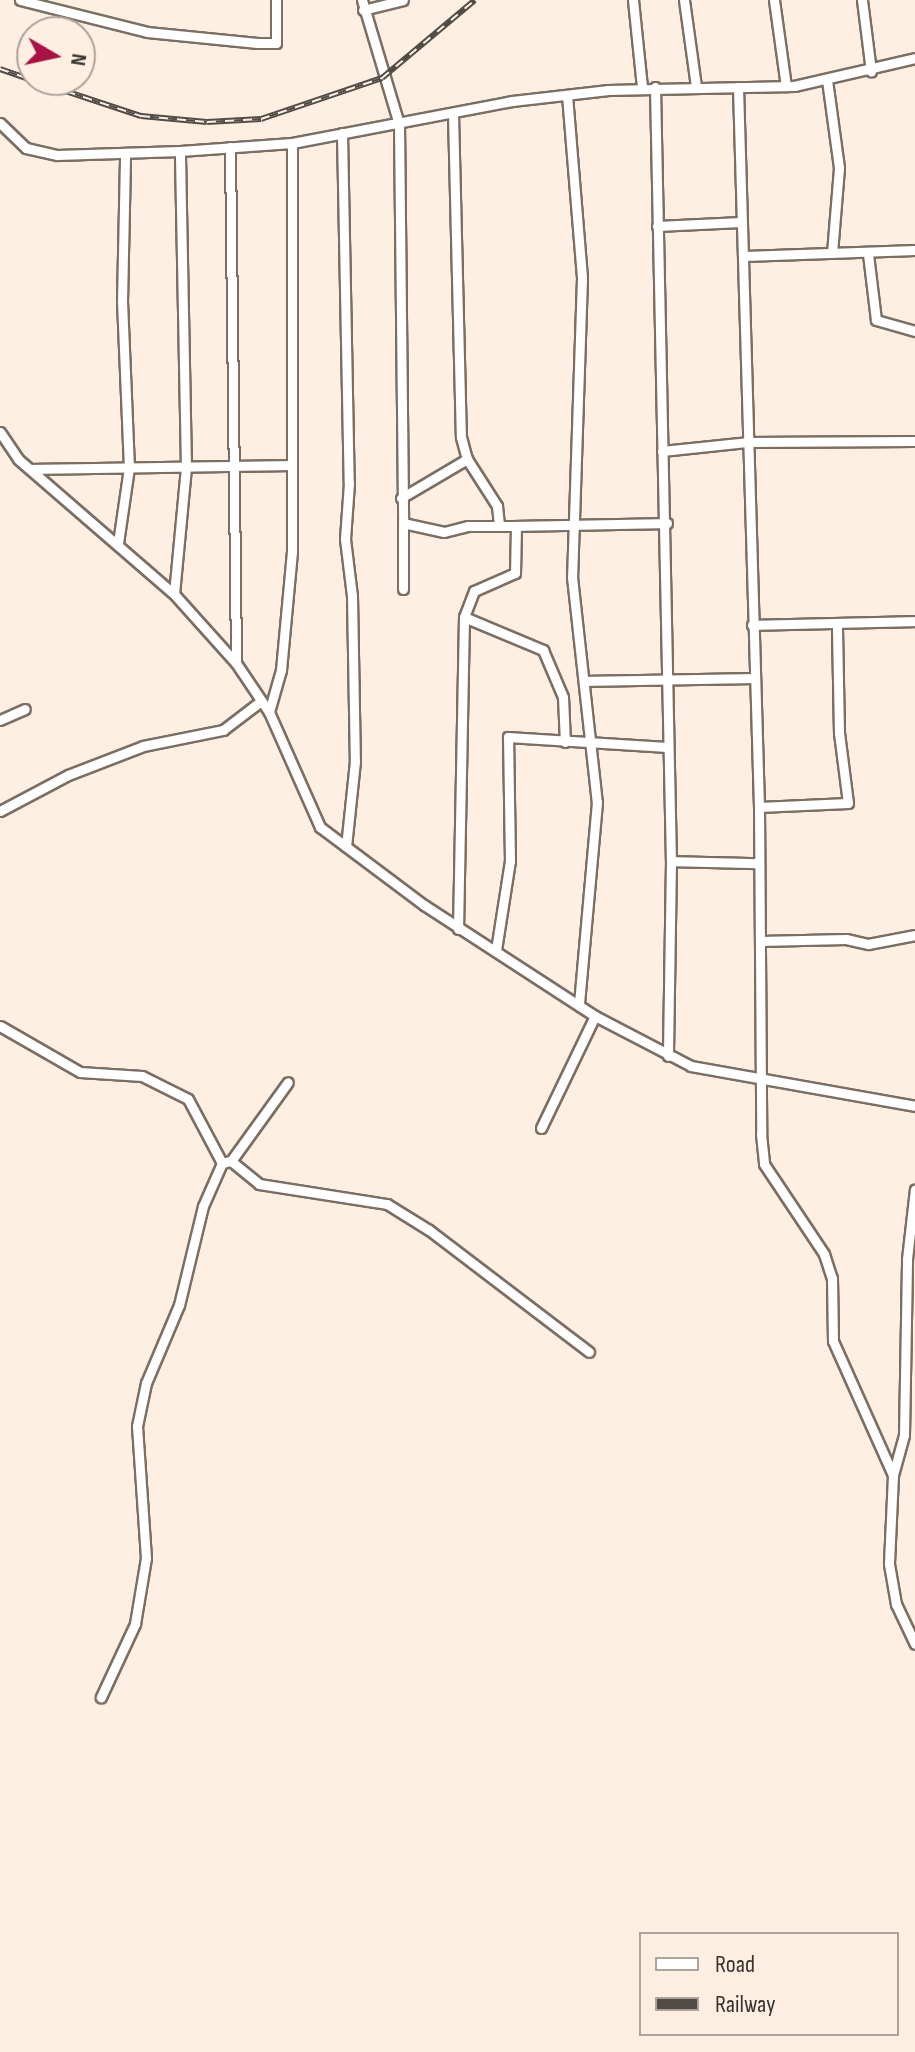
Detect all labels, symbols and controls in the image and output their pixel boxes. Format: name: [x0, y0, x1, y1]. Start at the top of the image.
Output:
north arrow: [16, 16, 96, 96]
text: N: [64, 52, 92, 67]
legend: [639, 1932, 899, 2036]
text: Road: [715, 1950, 755, 1979]
text: Railway: [715, 1990, 775, 2019]

